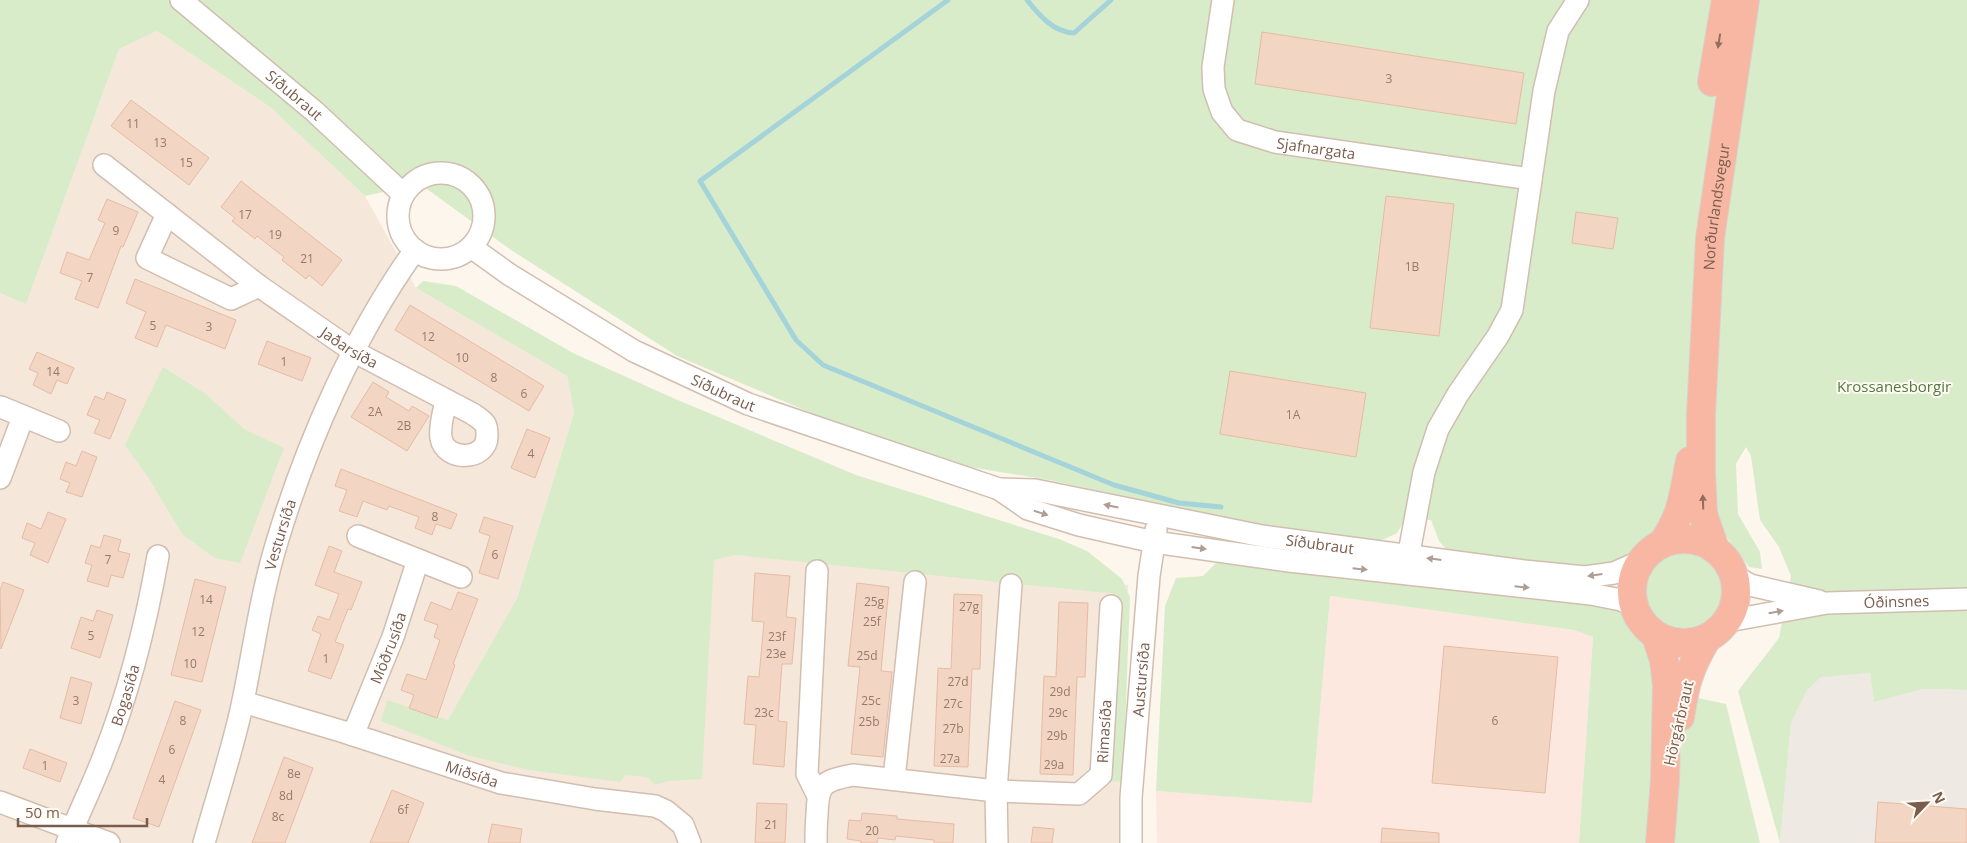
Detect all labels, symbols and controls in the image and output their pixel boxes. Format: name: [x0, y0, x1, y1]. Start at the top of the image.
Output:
one-way arrow: [1715, 33, 1723, 49]
street label: Síðubraut: [262, 65, 327, 124]
house number: 3: [1386, 70, 1393, 87]
house number: 11: [126, 115, 140, 132]
street label: Sjafnargata: [1275, 132, 1357, 164]
house number: 13: [153, 134, 167, 151]
street label: Norðurlandsvegur: [1698, 142, 1734, 271]
house number: 15: [179, 154, 193, 171]
house number: 17: [238, 206, 252, 223]
house number: 9: [113, 222, 120, 239]
house number: 19: [268, 226, 282, 243]
house number: 21: [300, 250, 314, 267]
house number: 1B: [1405, 258, 1420, 275]
house number: 7: [87, 269, 94, 286]
house number: 5: [150, 317, 157, 334]
house number: 3: [206, 318, 213, 335]
street label: Jaðarsíða: [315, 321, 382, 372]
house number: 12: [421, 328, 435, 345]
house number: 10: [455, 349, 469, 366]
house number: 1: [281, 353, 287, 370]
house number: 14: [46, 363, 60, 380]
house number: 8: [491, 369, 498, 386]
street label: Síðubraut: [688, 369, 758, 416]
park label: Krossanesborgir: [1837, 376, 1951, 396]
house number: 6: [521, 385, 528, 402]
house number: 2A: [368, 403, 383, 420]
house number: 1A: [1286, 406, 1301, 423]
house number: 2B: [397, 417, 412, 434]
house number: 4: [528, 445, 535, 462]
one-way arrow: [1698, 494, 1706, 510]
street label: Vestursíða: [260, 496, 300, 572]
one-way arrow: [1103, 502, 1118, 510]
house number: 8: [432, 508, 439, 525]
one-way arrow: [1034, 509, 1049, 517]
street label: Síðubraut: [1285, 529, 1355, 558]
one-way arrow: [1192, 544, 1208, 552]
house number: 6: [492, 546, 499, 563]
house number: 7: [105, 551, 112, 568]
one-way arrow: [1426, 555, 1442, 563]
one-way arrow: [1353, 565, 1369, 573]
one-way arrow: [1587, 572, 1603, 580]
one-way arrow: [1514, 583, 1530, 591]
street label: Óðinsnes: [1863, 590, 1929, 612]
house number: 14: [199, 591, 213, 608]
house number: 25g: [864, 593, 885, 610]
house number: 27g: [959, 598, 980, 615]
one-way arrow: [1768, 608, 1784, 616]
street label: Möðrusíða: [365, 609, 410, 687]
house number: 25f: [863, 613, 882, 630]
house number: 12: [191, 623, 205, 640]
house number: 5: [88, 627, 95, 644]
house number: 23f: [768, 628, 787, 645]
street label: Austursíða: [1128, 641, 1154, 718]
house number: 23e: [766, 645, 786, 662]
house number: 25d: [856, 647, 878, 664]
house number: 1: [323, 650, 329, 667]
house number: 10: [183, 655, 197, 672]
street label: Bogasíða: [106, 662, 144, 729]
house number: 27d: [947, 673, 969, 690]
street label: Hörgárbraut: [1658, 678, 1698, 768]
house number: 29d: [1049, 683, 1071, 700]
house number: 3: [73, 692, 80, 709]
house number: 25c: [861, 692, 881, 709]
house number: 27c: [943, 695, 963, 712]
street label: Rimasíða: [1092, 699, 1115, 764]
house number: 23c: [754, 704, 774, 721]
house number: 29c: [1048, 704, 1068, 721]
house number: 8: [180, 712, 187, 729]
house number: 6: [1492, 712, 1499, 729]
house number: 25b: [858, 713, 880, 730]
house number: 27b: [942, 720, 964, 737]
house number: 29b: [1046, 727, 1068, 744]
house number: 6: [169, 741, 176, 758]
house number: 27a: [940, 750, 960, 767]
street label: Miðsíða: [443, 756, 501, 792]
house number: 29a: [1044, 756, 1064, 773]
house number: 1: [42, 757, 48, 774]
house number: 8e: [287, 765, 301, 782]
house number: 4: [159, 771, 166, 788]
north arrow: [1902, 778, 1952, 828]
house number: 8d: [279, 787, 293, 804]
text: N: [1928, 788, 1950, 806]
scale bar: [18, 796, 146, 828]
house number: 6f: [398, 801, 409, 818]
text: 50 m: [25, 802, 60, 822]
house number: 8c: [272, 808, 285, 825]
house number: 21: [764, 816, 778, 833]
house number: 20: [865, 822, 879, 839]

